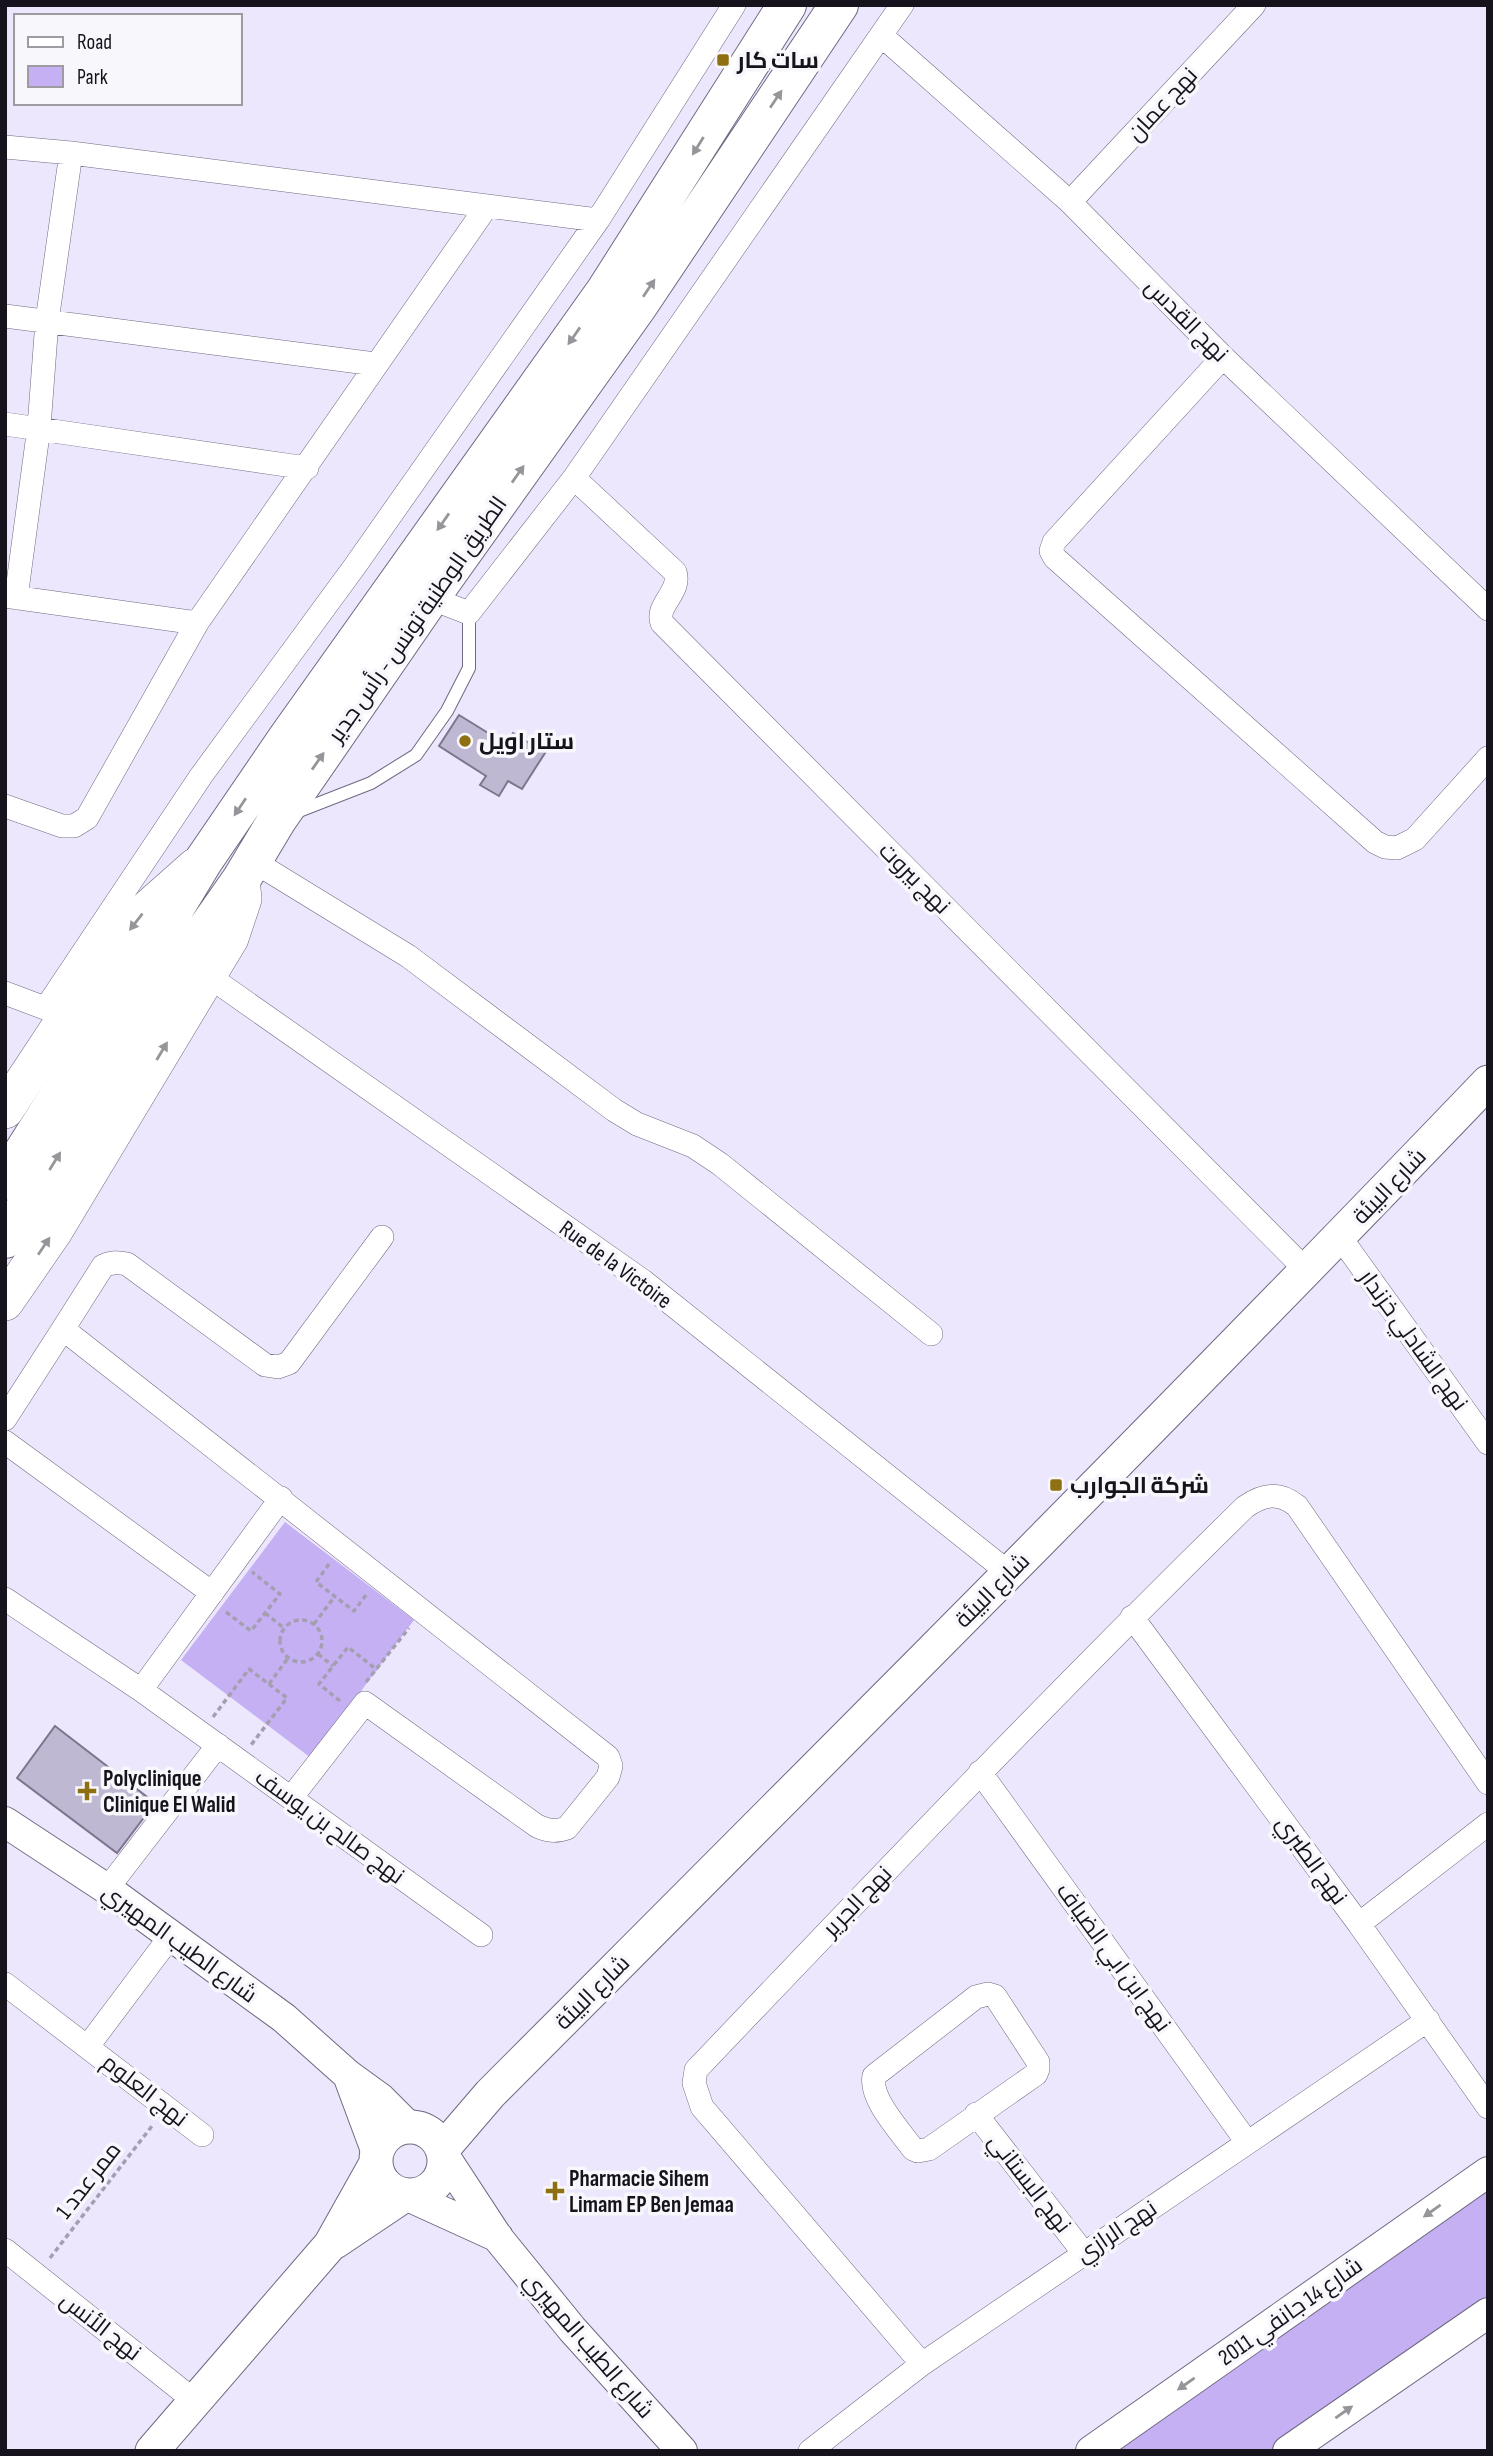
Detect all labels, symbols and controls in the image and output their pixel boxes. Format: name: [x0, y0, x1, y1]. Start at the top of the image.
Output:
legend: [14, 14, 242, 105]
text: Road: [77, 30, 112, 55]
place label: سات كار: [736, 47, 819, 75]
marker: سات كار: [715, 52, 731, 68]
street label: نهج عمان: [1122, 62, 1205, 148]
text: Park: [77, 65, 108, 90]
one-way arrow: [769, 90, 782, 109]
one-way arrow: [691, 136, 704, 155]
street label: نهج القدس: [1138, 273, 1234, 369]
one-way arrow: [643, 279, 656, 298]
one-way arrow: [567, 327, 581, 345]
one-way arrow: [511, 465, 525, 483]
street label: الطريق الوطنية تونس - رأس جدير: [319, 490, 514, 750]
one-way arrow: [436, 513, 450, 531]
place label: ستار اويل: [479, 728, 574, 756]
marker: ستار اويل: [457, 733, 473, 749]
one-way arrow: [311, 752, 325, 770]
one-way arrow: [234, 798, 247, 817]
street label: نهج بيروت: [872, 837, 956, 921]
one-way arrow: [128, 913, 143, 931]
one-way arrow: [156, 1042, 168, 1061]
street label: شارع البيئة: [1347, 1143, 1433, 1231]
one-way arrow: [48, 1151, 61, 1170]
street label: Rue de la Victoire: [554, 1215, 677, 1315]
one-way arrow: [37, 1237, 51, 1255]
street label: نهج الشادلي خزندار: [1349, 1263, 1474, 1418]
place label: شركة الجوارب: [1070, 1472, 1209, 1500]
marker: شركة الجوارب: [1048, 1477, 1064, 1493]
street label: شارع البيئة: [949, 1547, 1037, 1635]
street label: نهج صالح بن يوسف: [249, 1763, 410, 1891]
place label: Polyclinique Clinique El Walid: [103, 1765, 236, 1819]
marker: Polyclinique Clinique El Walid: [77, 1781, 97, 1801]
street label: نهج الطبري: [1267, 1811, 1353, 1912]
street label: نهج الجرير: [816, 1860, 899, 1945]
street label: شارع الطيب المهيري: [95, 1878, 262, 2012]
street label: نهج ابن ابي الضياف: [1047, 1878, 1177, 2039]
street label: شارع البيئة: [549, 1949, 637, 2037]
street label: نهج العلوم: [95, 2049, 193, 2134]
street label: نهج البستاني: [979, 2128, 1077, 2241]
street label: ممر عدد 1: [50, 2137, 127, 2225]
place label: Pharmacie Sihem Limam EP Ben Jemaa: [569, 2165, 734, 2219]
marker: Pharmacie Sihem Limam EP Ben Jemaa: [547, 2183, 563, 2199]
street label: نهج الرازي: [1071, 2195, 1164, 2272]
one-way arrow: [1423, 2204, 1441, 2218]
street label: شارع 14 جانفي 2011: [1213, 2252, 1370, 2374]
street label: شارع الطيب المهيري: [515, 2267, 659, 2426]
street label: نهج الأنس: [54, 2286, 147, 2368]
one-way arrow: [1177, 2377, 1195, 2391]
one-way arrow: [1335, 2405, 1353, 2419]

